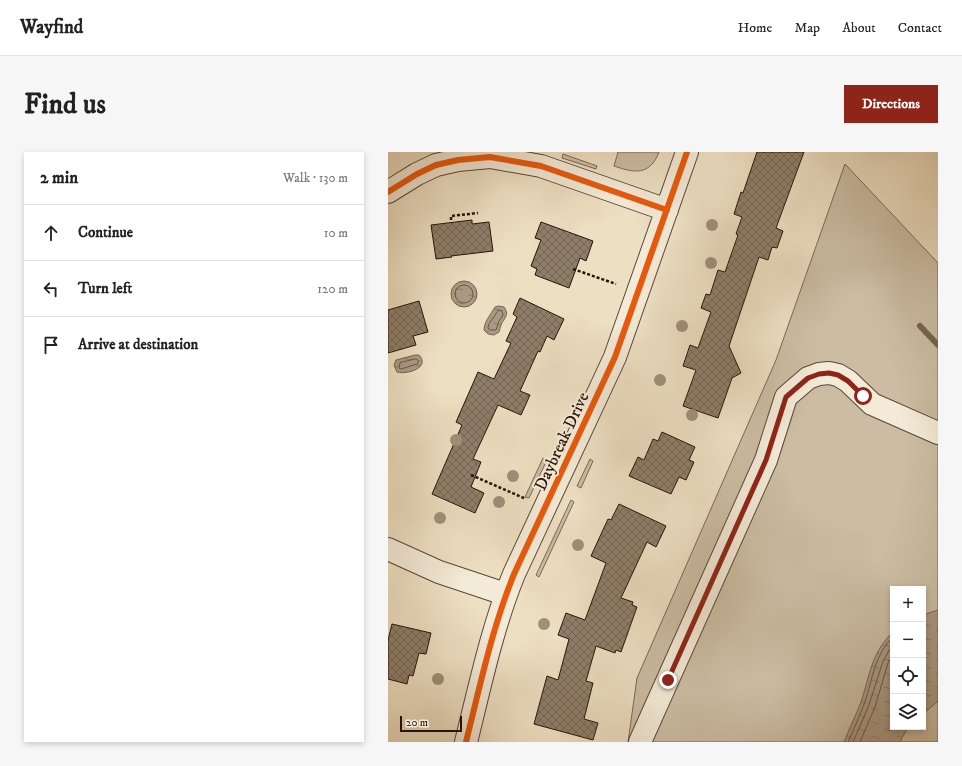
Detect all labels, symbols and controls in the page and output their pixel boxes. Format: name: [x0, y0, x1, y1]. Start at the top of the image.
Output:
text: Wayfind: [20, 16, 83, 39]
text: Home: [738, 19, 772, 37]
text: Map: [794, 19, 820, 37]
text: About: [842, 19, 876, 37]
text: Contact: [898, 19, 942, 37]
button: Directions: [844, 85, 938, 123]
text: Find us: [24, 87, 106, 122]
text: 2 min: [40, 167, 78, 189]
text: Walk · 130 m: [283, 170, 348, 186]
icon: ahead: [40, 222, 62, 244]
text: Continue: [78, 223, 133, 242]
text: 10 m: [324, 225, 348, 241]
icon: left: [40, 278, 62, 300]
text: Turn left: [78, 279, 132, 298]
text: 120 m: [317, 281, 348, 297]
icon: arrive: [40, 334, 62, 356]
text: Arrive at destination: [78, 335, 198, 354]
route start: [854, 387, 872, 405]
street label: Daybreak Drive: [529, 389, 594, 494]
map controls: [890, 586, 926, 730]
button: +: [890, 586, 926, 622]
button: −: [890, 622, 926, 658]
button: locate: [890, 658, 926, 694]
route end: [659, 671, 677, 689]
button: layers: [890, 694, 926, 730]
scale bar: [400, 714, 462, 733]
text: 20 m: [406, 716, 428, 730]

